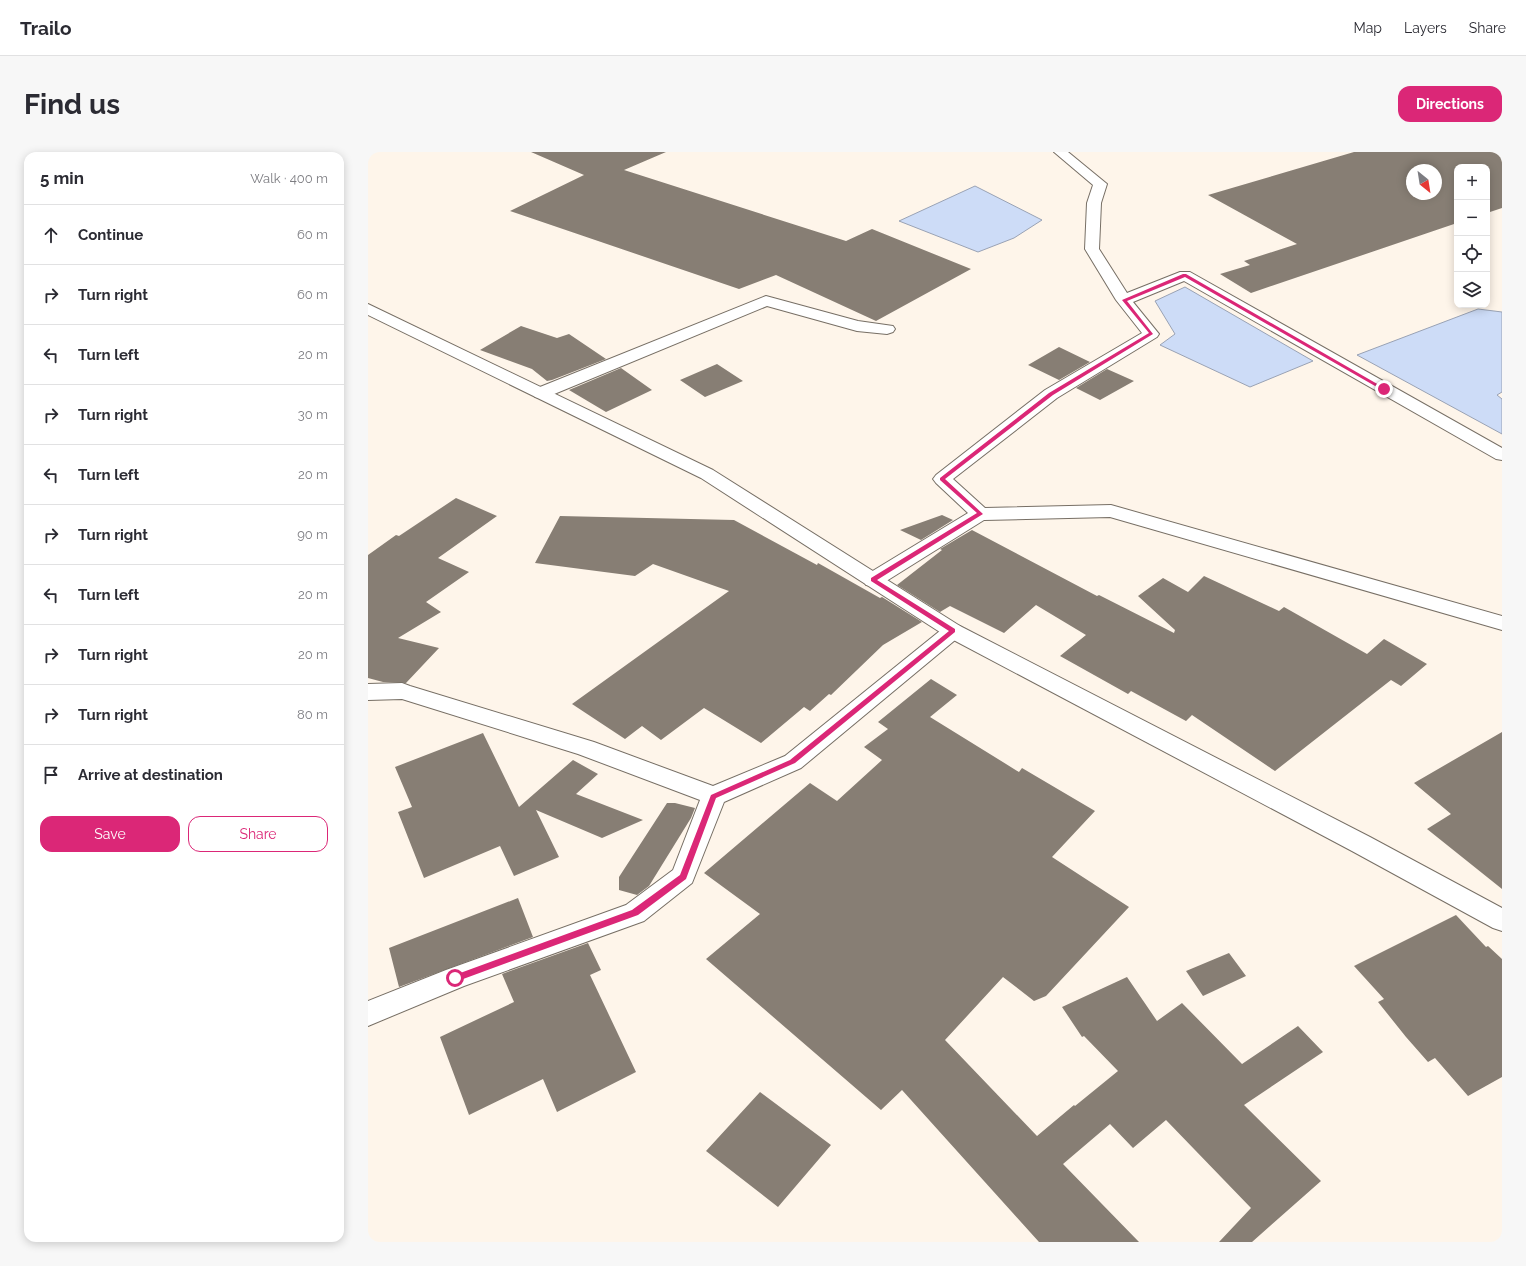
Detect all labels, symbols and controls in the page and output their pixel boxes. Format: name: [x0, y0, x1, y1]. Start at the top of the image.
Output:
text: Trailo: [20, 17, 71, 39]
text: Map: [1354, 20, 1382, 36]
text: Layers: [1404, 20, 1447, 36]
text: Share: [1469, 20, 1506, 36]
button: Directions: [1398, 86, 1502, 122]
text: Find us: [24, 88, 120, 121]
north arrow: [1406, 164, 1442, 200]
map controls: [1454, 164, 1490, 308]
button: +: [1454, 164, 1490, 200]
text: 5 min: [40, 168, 84, 188]
text: Walk · 400 m: [250, 171, 328, 186]
button: −: [1454, 200, 1490, 236]
icon: ahead: [40, 224, 62, 246]
text: Continue: [78, 226, 143, 244]
text: 60 m: [297, 227, 328, 242]
button: locate: [1454, 236, 1490, 272]
button: layers: [1454, 272, 1490, 308]
icon: right: [40, 284, 62, 306]
text: Turn right: [78, 286, 148, 304]
text: 60 m: [297, 287, 328, 302]
icon: left: [40, 344, 62, 366]
text: Turn left: [78, 346, 139, 364]
text: 20 m: [298, 347, 328, 362]
route end: [1375, 380, 1393, 398]
icon: right: [40, 404, 62, 426]
text: Turn right: [78, 406, 148, 424]
text: 30 m: [298, 407, 328, 422]
icon: left: [40, 464, 62, 486]
text: Turn left: [78, 466, 139, 484]
text: 20 m: [298, 467, 328, 482]
icon: right: [40, 524, 62, 546]
text: Turn right: [78, 526, 148, 544]
text: 90 m: [297, 527, 328, 542]
icon: left: [40, 584, 62, 606]
text: Turn left: [78, 586, 139, 604]
text: 20 m: [298, 587, 328, 602]
icon: right: [40, 644, 62, 666]
text: Turn right: [78, 646, 148, 664]
text: 20 m: [298, 647, 328, 662]
icon: right: [40, 704, 62, 726]
text: Turn right: [78, 706, 148, 724]
text: 80 m: [297, 707, 328, 722]
icon: arrive: [40, 764, 62, 786]
text: Arrive at destination: [78, 766, 223, 784]
button: Save: [40, 816, 180, 852]
button: Share: [188, 816, 328, 852]
route start: [446, 969, 464, 987]

